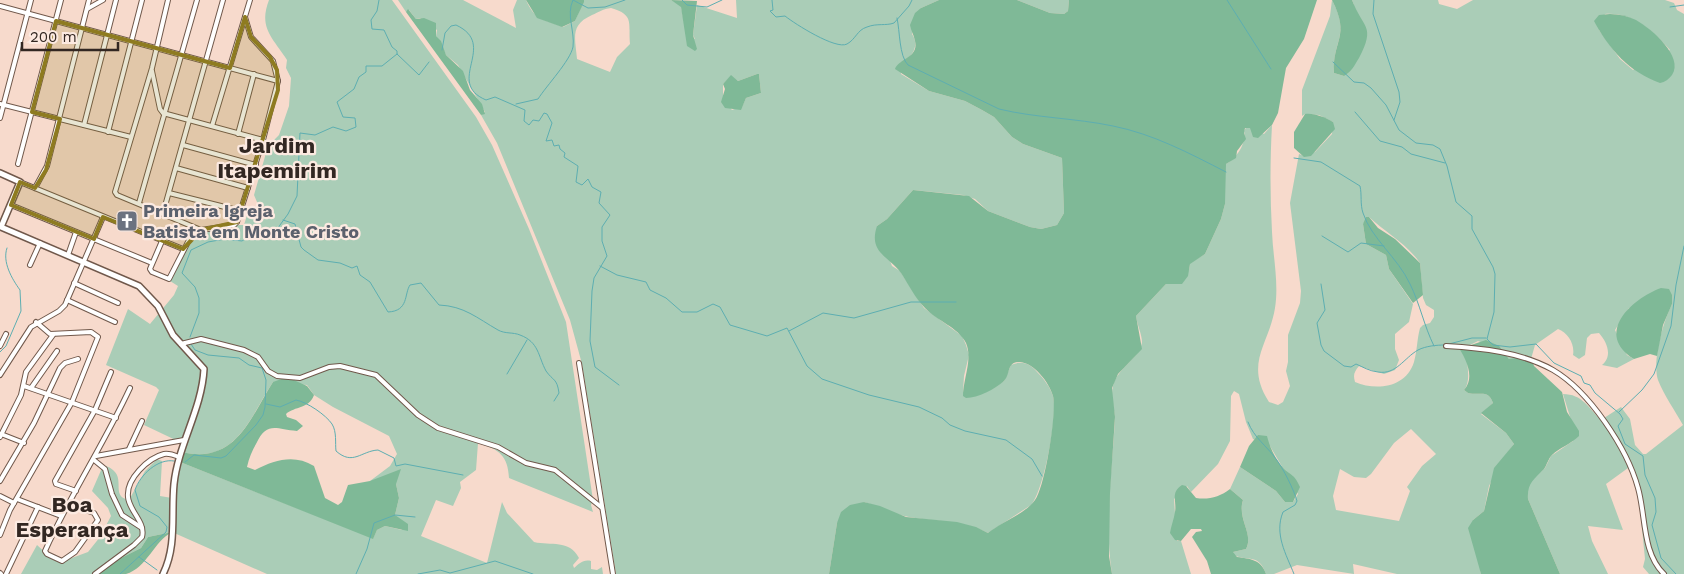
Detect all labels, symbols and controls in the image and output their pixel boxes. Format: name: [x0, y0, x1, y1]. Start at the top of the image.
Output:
scale bar: [22, 20, 119, 52]
text: 200 m: [30, 28, 77, 46]
district label: Jardim Itapemirim: [217, 133, 337, 183]
place label: Primeira Igreja Batista em Monte Cristo: [143, 200, 359, 242]
church icon: Primeira Igreja Batista em Monte Cristo: [115, 209, 139, 233]
district label: Boa Esperança: [15, 492, 129, 542]

